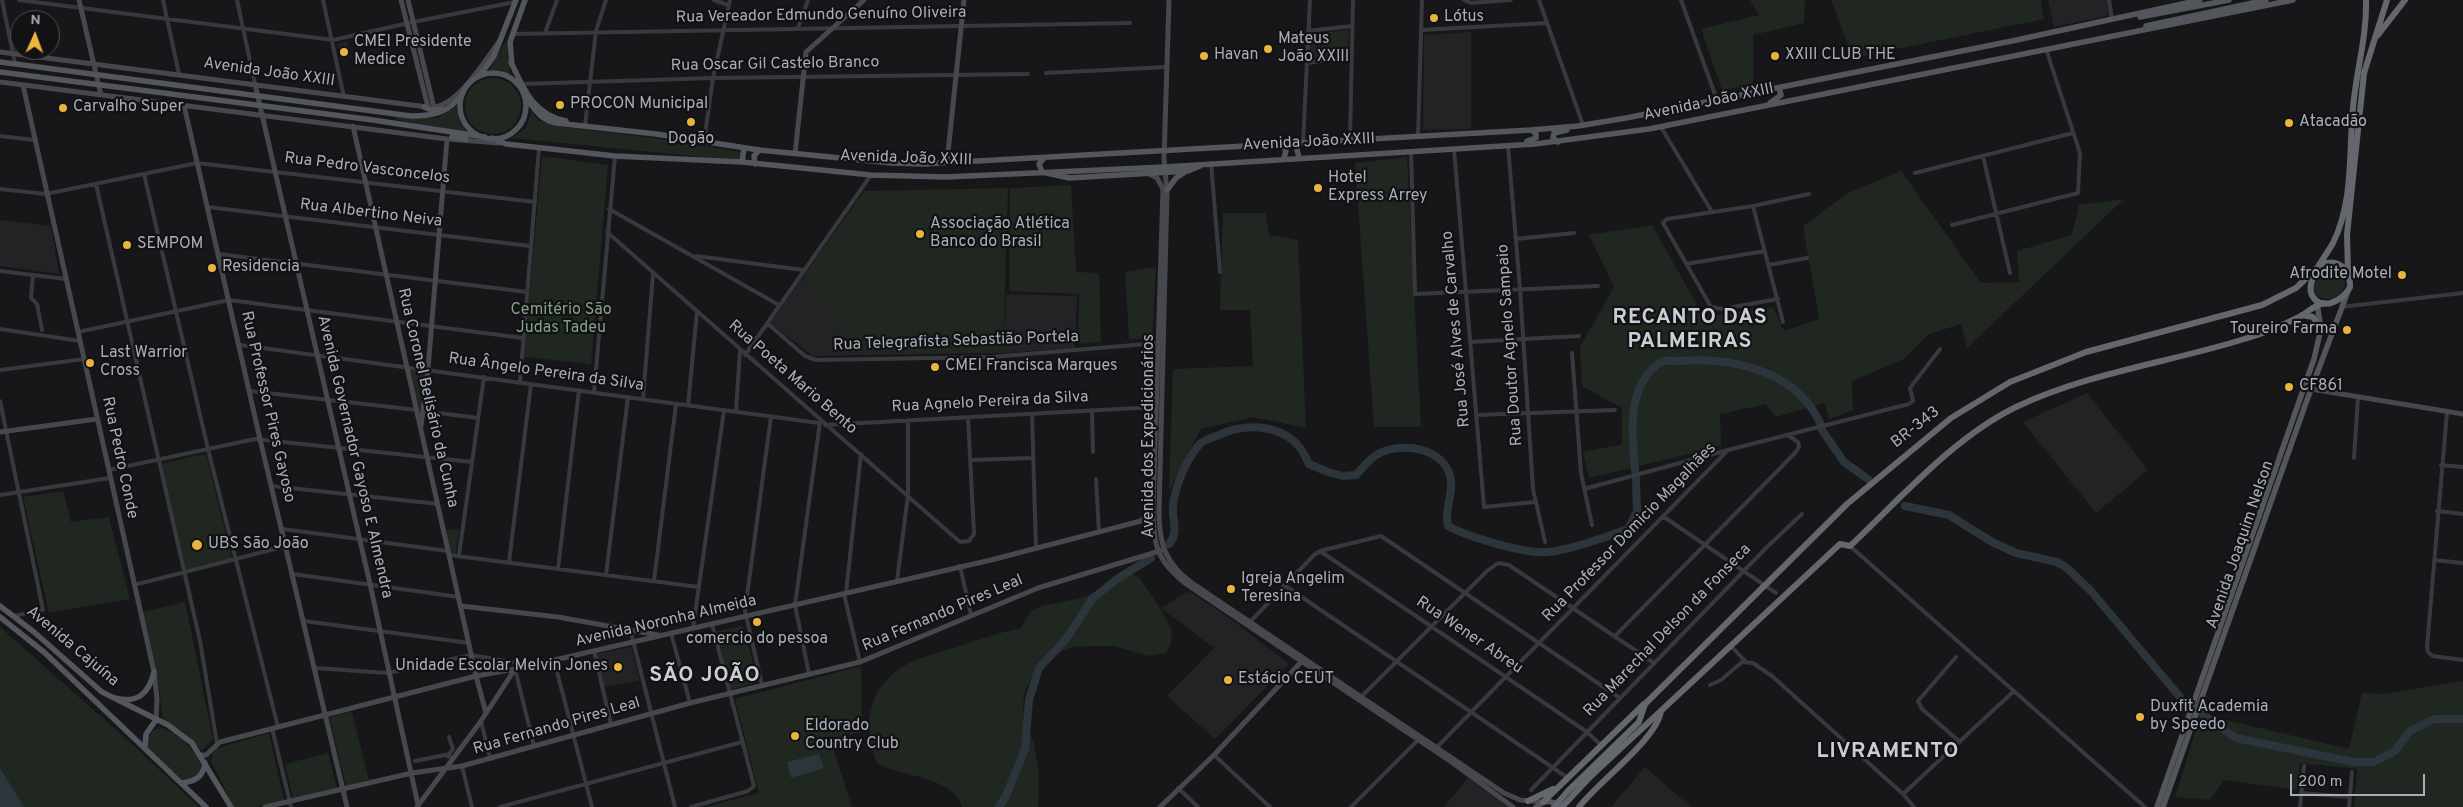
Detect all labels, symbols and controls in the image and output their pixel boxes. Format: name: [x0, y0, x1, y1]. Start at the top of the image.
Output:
street label: Rua Vereador Edmundo Genuíno Oliveira: [676, 4, 966, 28]
place label: Lótus: [1444, 8, 1484, 28]
north arrow: [10, 10, 60, 60]
text: N: [30, 12, 41, 29]
marker: Lótus: [1428, 12, 1440, 24]
place label: Mateus João XXIII: [1278, 30, 1349, 68]
place label: CMEI Presidente Medice: [354, 33, 472, 71]
marker: Mateus João XXIII: [1262, 43, 1274, 55]
marker: CMEI Presidente Medice: [338, 46, 350, 58]
place label: Havan: [1214, 46, 1259, 66]
place label: XXIII CLUB THE: [1785, 46, 1896, 66]
marker: Havan: [1198, 50, 1210, 62]
marker: XXIII CLUB THE: [1769, 50, 1781, 62]
street label: Avenida João XXIII: [202, 54, 336, 92]
street label: Rua Oscar Gil Castelo Branco: [671, 54, 879, 76]
street label: Avenida João XXIII: [1642, 80, 1776, 126]
place label: PROCON Municipal: [570, 95, 708, 115]
place label: Carvalho Super: [73, 98, 184, 118]
marker: PROCON Municipal: [554, 99, 566, 111]
marker: Carvalho Super: [57, 102, 69, 114]
place label: Atacadão: [2299, 113, 2367, 133]
marker: Dogão: [685, 116, 697, 128]
marker: Atacadão: [2283, 117, 2295, 129]
place label: Dogão: [668, 130, 714, 150]
street label: Avenida João XXIII: [1242, 130, 1376, 156]
street label: Avenida João XXIII: [839, 147, 973, 171]
street label: Rua Pedro Vasconcelos: [283, 149, 451, 189]
place label: Hotel Express Arrey: [1328, 169, 1428, 207]
marker: Hotel Express Arrey: [1312, 182, 1324, 194]
street label: Rua Albertino Neiva: [299, 196, 443, 232]
place label: Associação Atlética Banco do Brasil: [930, 215, 1070, 253]
marker: Associação Atlética Banco do Brasil: [914, 228, 926, 240]
street label: Rua José Alves de Carvalho: [1439, 230, 1475, 428]
place label: SEMPOM: [137, 235, 203, 255]
marker: SEMPOM: [121, 239, 133, 251]
street label: Rua Doutor Agnelo Sampaio: [1494, 243, 1528, 447]
place label: Residencia: [222, 258, 300, 278]
marker: Residencia: [206, 262, 218, 274]
place label: Afrodite Motel: [2289, 265, 2392, 285]
marker: Afrodite Motel: [2396, 269, 2408, 281]
street label: Rua Coronel Belisário da Cunha: [392, 286, 462, 510]
park label: Cemitério São Judas Tadeu: [510, 301, 612, 339]
district label: RECANTO DAS PALMEIRAS: [1611, 306, 1769, 356]
street label: Rua Professor Pires Gayoso: [236, 309, 298, 505]
street label: Avenida Governador Gayoso E Almendra: [312, 314, 396, 600]
street label: Rua Poeta Mario Bento: [724, 317, 860, 439]
place label: Toureiro Farma: [2230, 320, 2337, 340]
marker: Toureiro Farma: [2341, 324, 2353, 336]
street label: Rua Telegrafista Sebastião Portela: [833, 328, 1079, 356]
street label: Avenida dos Expedicionários: [1140, 334, 1160, 538]
place label: Last Warrior Cross: [100, 344, 188, 382]
street label: Rua Ângelo Pereira da Silva: [447, 350, 645, 396]
marker: Last Warrior Cross: [84, 357, 96, 369]
place label: CMEI Francisca Marques: [945, 357, 1117, 377]
marker: CMEI Francisca Marques: [929, 361, 941, 373]
place label: CF861: [2299, 377, 2343, 397]
marker: CF861: [2283, 381, 2295, 393]
street label: Rua Agnelo Pereira da Silva: [891, 388, 1089, 418]
street label: Rua Pedro Conde: [97, 395, 141, 521]
street label: BR-343: [1888, 403, 1944, 453]
street label: Rua Professor Domicio Magalhães: [1539, 439, 1721, 627]
street label: Avenida Joaquim Nelson: [2203, 458, 2279, 632]
place label: UBS São João: [208, 535, 309, 555]
marker: UBS São João: [190, 538, 204, 552]
street label: Rua Marechal Delson da Fonseca: [1580, 541, 1756, 721]
place label: Igreja Angelim Teresina: [1241, 570, 1345, 608]
street label: Rua Fernando Pires Leal: [860, 571, 1026, 657]
marker: Igreja Angelim Teresina: [1225, 583, 1237, 595]
street label: Avenida Noronha Almeida: [574, 592, 758, 652]
street label: Rua Wener Abreu: [1412, 593, 1526, 679]
street label: Avenida Cajuína: [22, 603, 122, 691]
marker: comercio do pessoa: [751, 616, 763, 628]
place label: comercio do pessoa: [686, 630, 828, 650]
place label: Unidade Escolar Melvin Jones: [395, 657, 608, 677]
marker: Unidade Escolar Melvin Jones: [612, 661, 624, 673]
district label: SÃO JOÃO: [648, 664, 762, 690]
place label: Estácio CEUT: [1238, 670, 1334, 690]
marker: Estácio CEUT: [1222, 674, 1234, 686]
street label: Rua Fernando Pires Leal: [471, 694, 643, 760]
place label: Duxfit Academia by Speedo: [2150, 698, 2268, 736]
marker: Duxfit Academia by Speedo: [2134, 711, 2146, 723]
place label: Eldorado Country Club: [805, 717, 899, 755]
marker: Eldorado Country Club: [789, 730, 801, 742]
district label: LIVRAMENTO: [1815, 740, 1961, 766]
scale bar: [2293, 764, 2428, 796]
text: 200 m: [2298, 773, 2343, 792]

